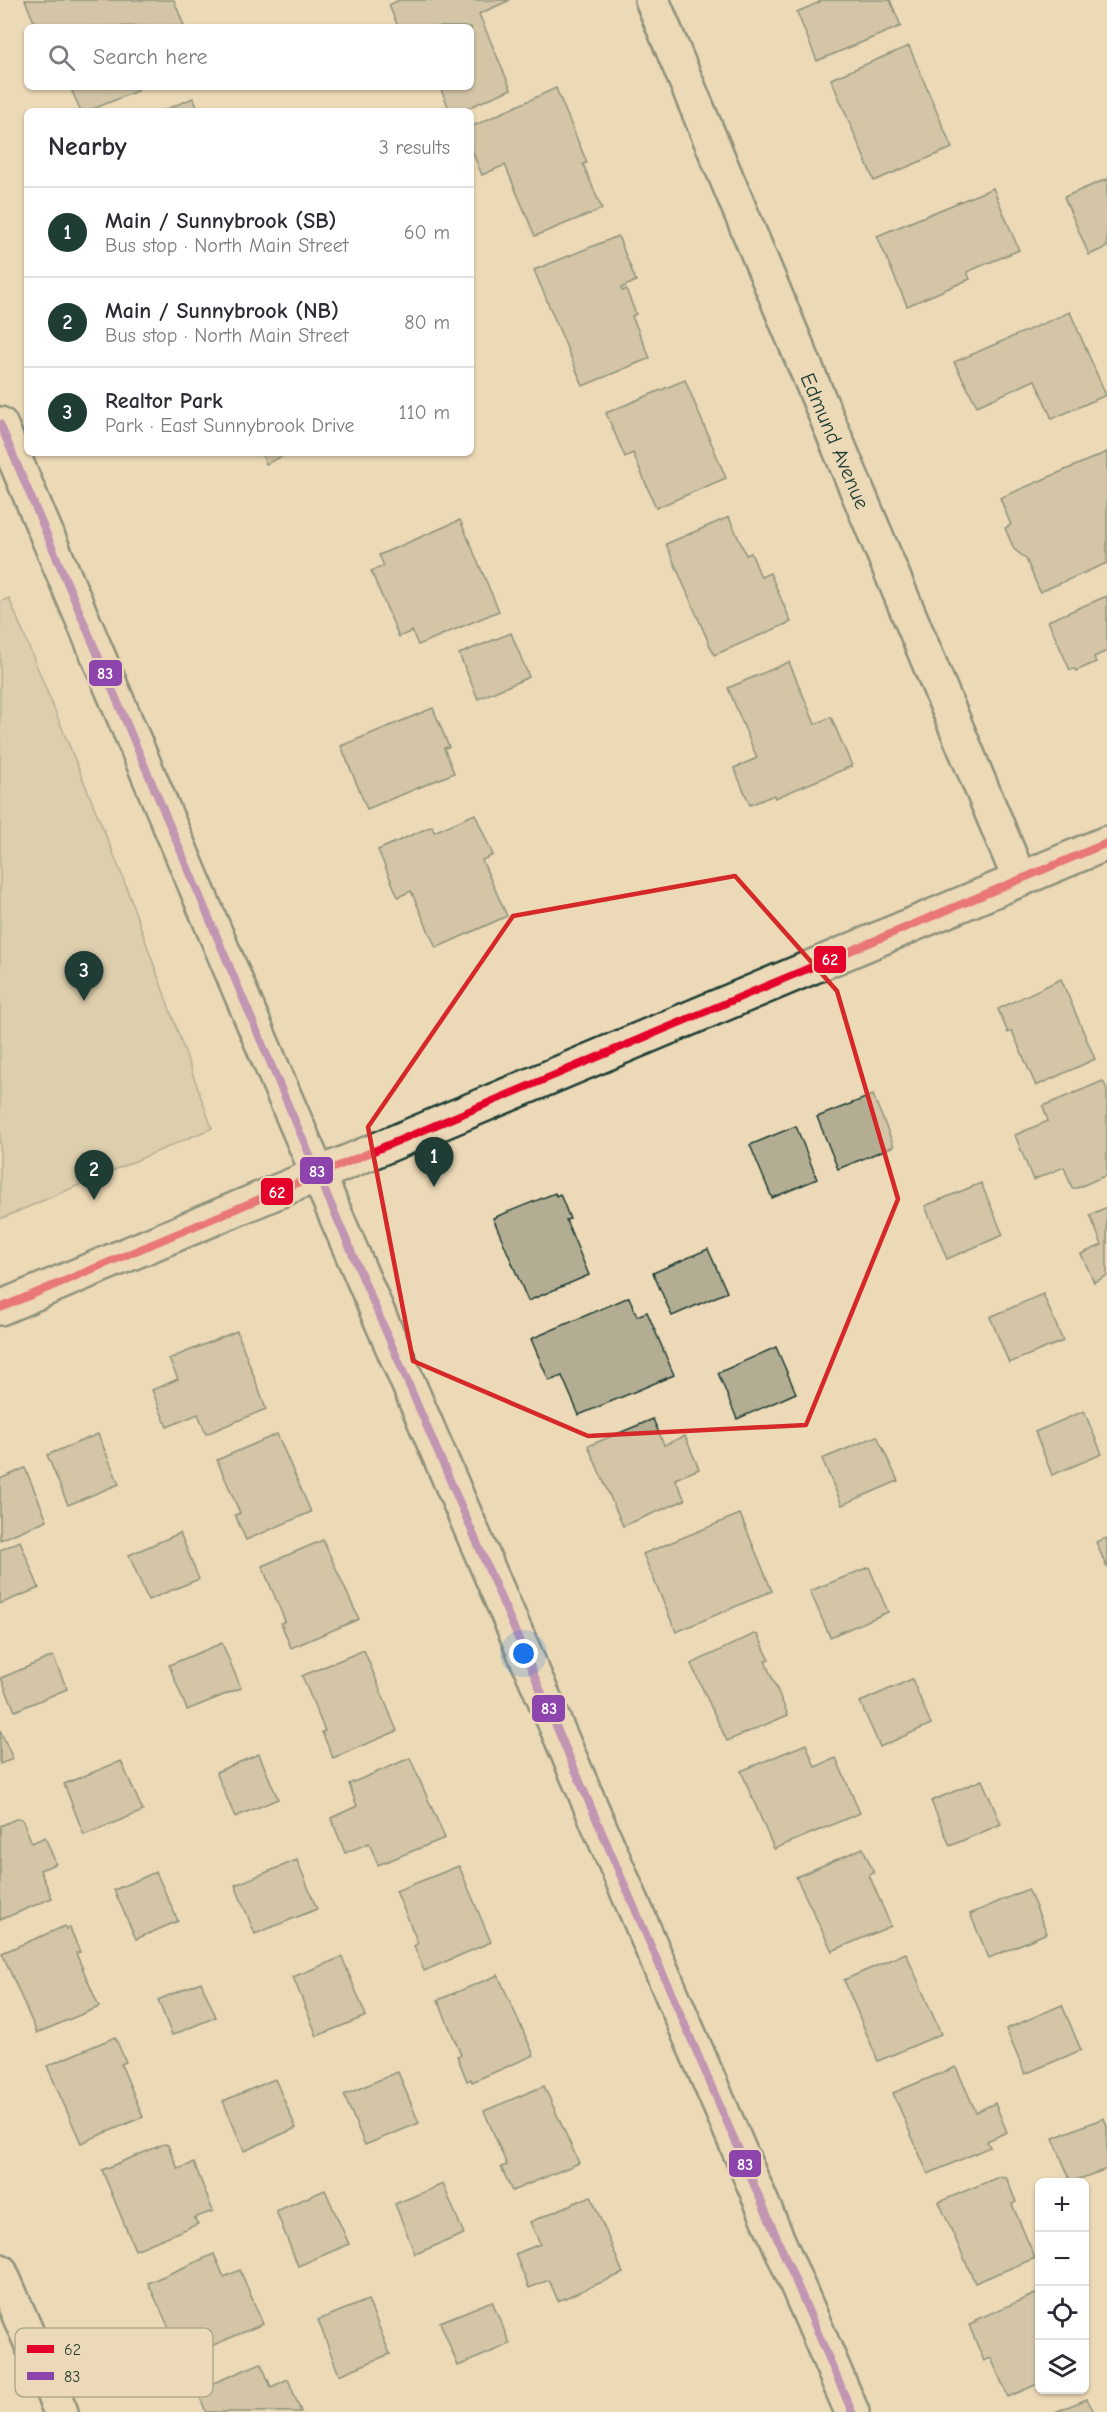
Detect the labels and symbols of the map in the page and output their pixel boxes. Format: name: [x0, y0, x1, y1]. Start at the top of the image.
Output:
street label: Edmund Avenue: [796, 369, 874, 513]
line badge: 83: [88, 659, 123, 687]
text: 83: [97, 665, 113, 683]
line badge: 62: [813, 945, 847, 974]
text: 62: [822, 951, 838, 969]
pin: 3: [64, 952, 104, 1001]
pin: 1: [414, 1138, 454, 1187]
pin: 2: [74, 1150, 113, 1200]
line badge: 83: [299, 1156, 334, 1185]
text: 83: [309, 1163, 325, 1181]
line badge: 62: [260, 1177, 294, 1206]
text: 62: [269, 1184, 285, 1202]
your location: [509, 1639, 538, 1668]
line badge: 83: [531, 1694, 566, 1723]
text: 83: [541, 1700, 557, 1718]
line badge: 83: [728, 2149, 762, 2178]
text: 83: [737, 2156, 753, 2174]
legend: [15, 2328, 213, 2397]
text: 62: [64, 2341, 81, 2359]
text: 83: [64, 2368, 80, 2386]

